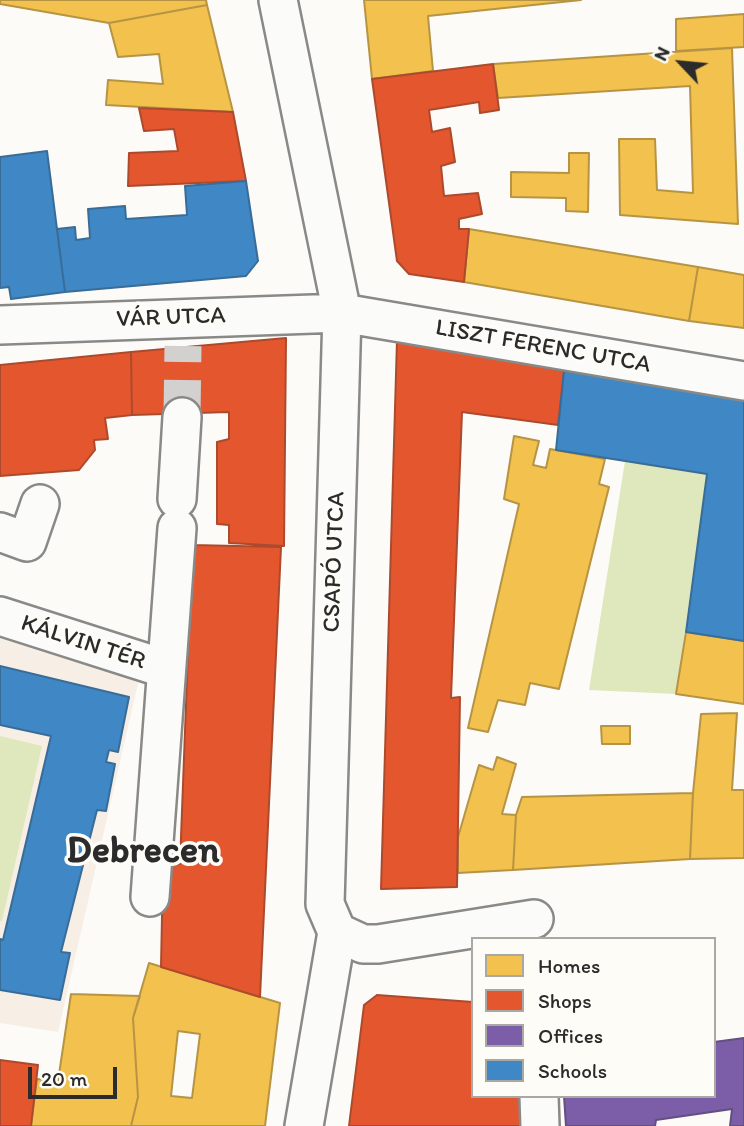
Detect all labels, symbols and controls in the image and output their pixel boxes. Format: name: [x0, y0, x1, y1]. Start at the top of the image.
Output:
north arrow: [646, 28, 716, 98]
text: N: [649, 43, 675, 64]
street label: VÁR UTCA: [116, 302, 226, 334]
street label: LISZT FERENC UTCA: [433, 314, 653, 380]
street label: CSAPÓ UTCA: [318, 491, 352, 633]
street label: KÁLVIN TÉR: [17, 609, 149, 677]
district label: Debrecen: [66, 829, 220, 875]
legend: [471, 937, 716, 1098]
text: Homes: [538, 953, 600, 978]
text: Shops: [538, 988, 592, 1013]
text: Offices: [538, 1023, 603, 1048]
scale bar: [32, 1052, 121, 1096]
text: Schools: [538, 1058, 607, 1083]
text: 20 m: [41, 1066, 87, 1091]

